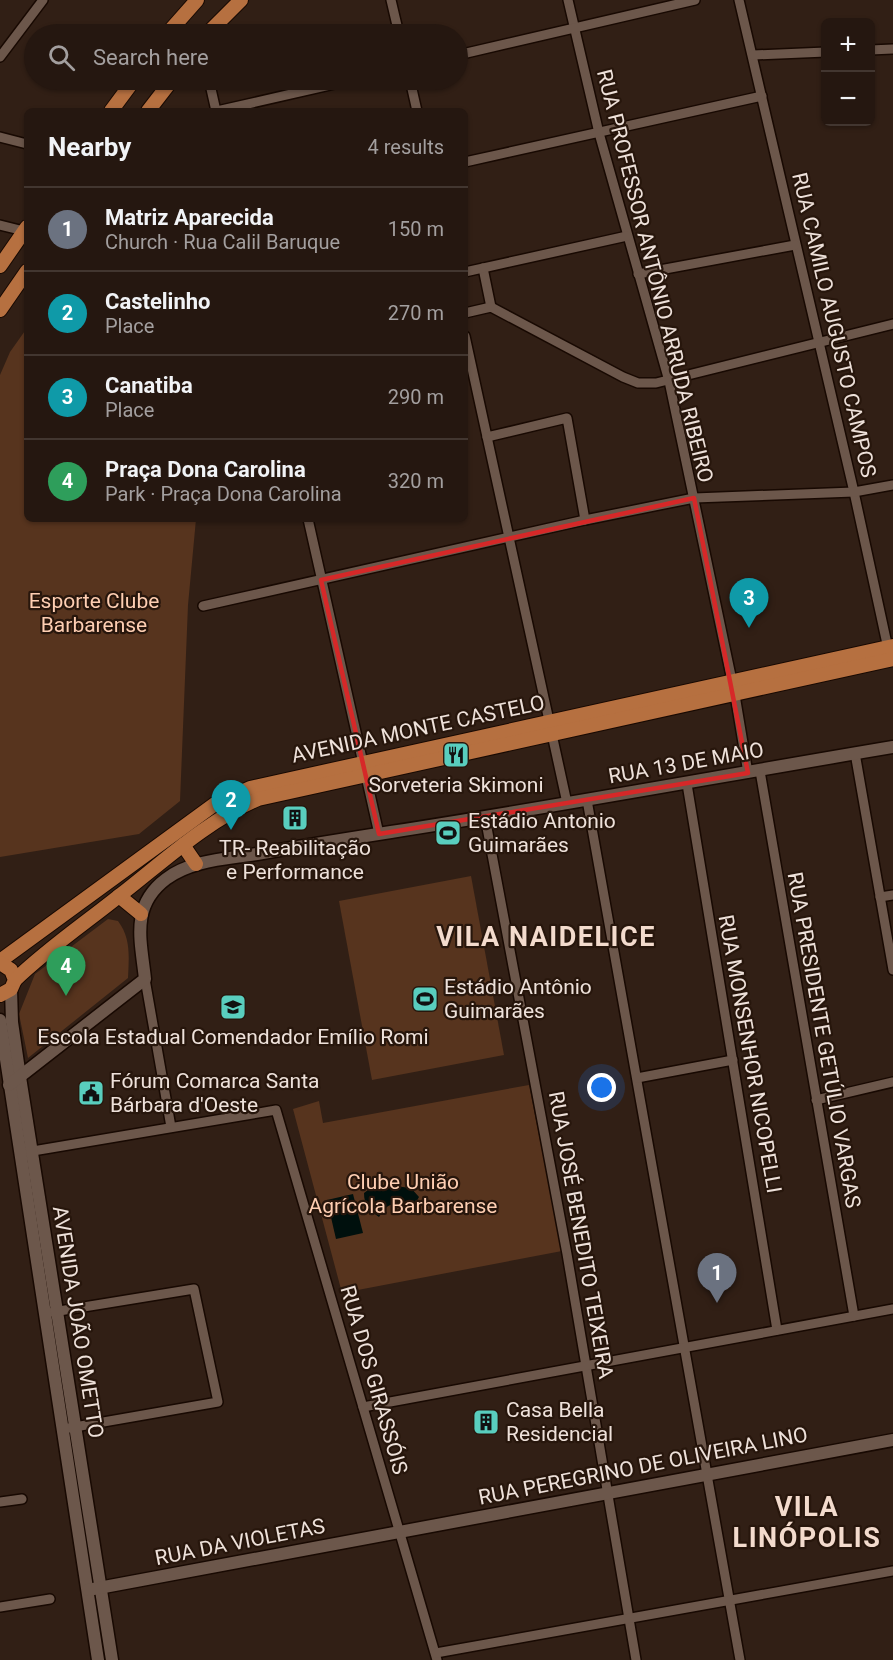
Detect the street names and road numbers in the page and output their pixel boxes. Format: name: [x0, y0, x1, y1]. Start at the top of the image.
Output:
street label: RUA PROFESSOR ANTÔNIO ARRUDA RIBEIRO: [592, 67, 718, 485]
street label: RUA CAMILO AUGUSTO CAMPOS: [787, 170, 881, 480]
street label: AVENIDA MONTE CASTELO: [289, 690, 547, 768]
street label: RUA 13 DE MAIO: [606, 738, 766, 788]
street label: RUA PRESIDENTE GETÚLIO VARGAS: [783, 870, 865, 1210]
street label: RUA MONSENHOR NICOPELLI: [714, 913, 786, 1195]
street label: RUA JOSÉ BENEDITO TEIXEIRA: [544, 1089, 618, 1381]
street label: AVENIDA JOÃO OMETTO: [48, 1204, 108, 1440]
street label: RUA DOS GIRASSÓIS: [336, 1283, 412, 1477]
street label: RUA PEREGRINO DE OLIVEIRA LINO: [476, 1422, 810, 1510]
street label: RUA DA VIOLETAS: [153, 1514, 327, 1570]

